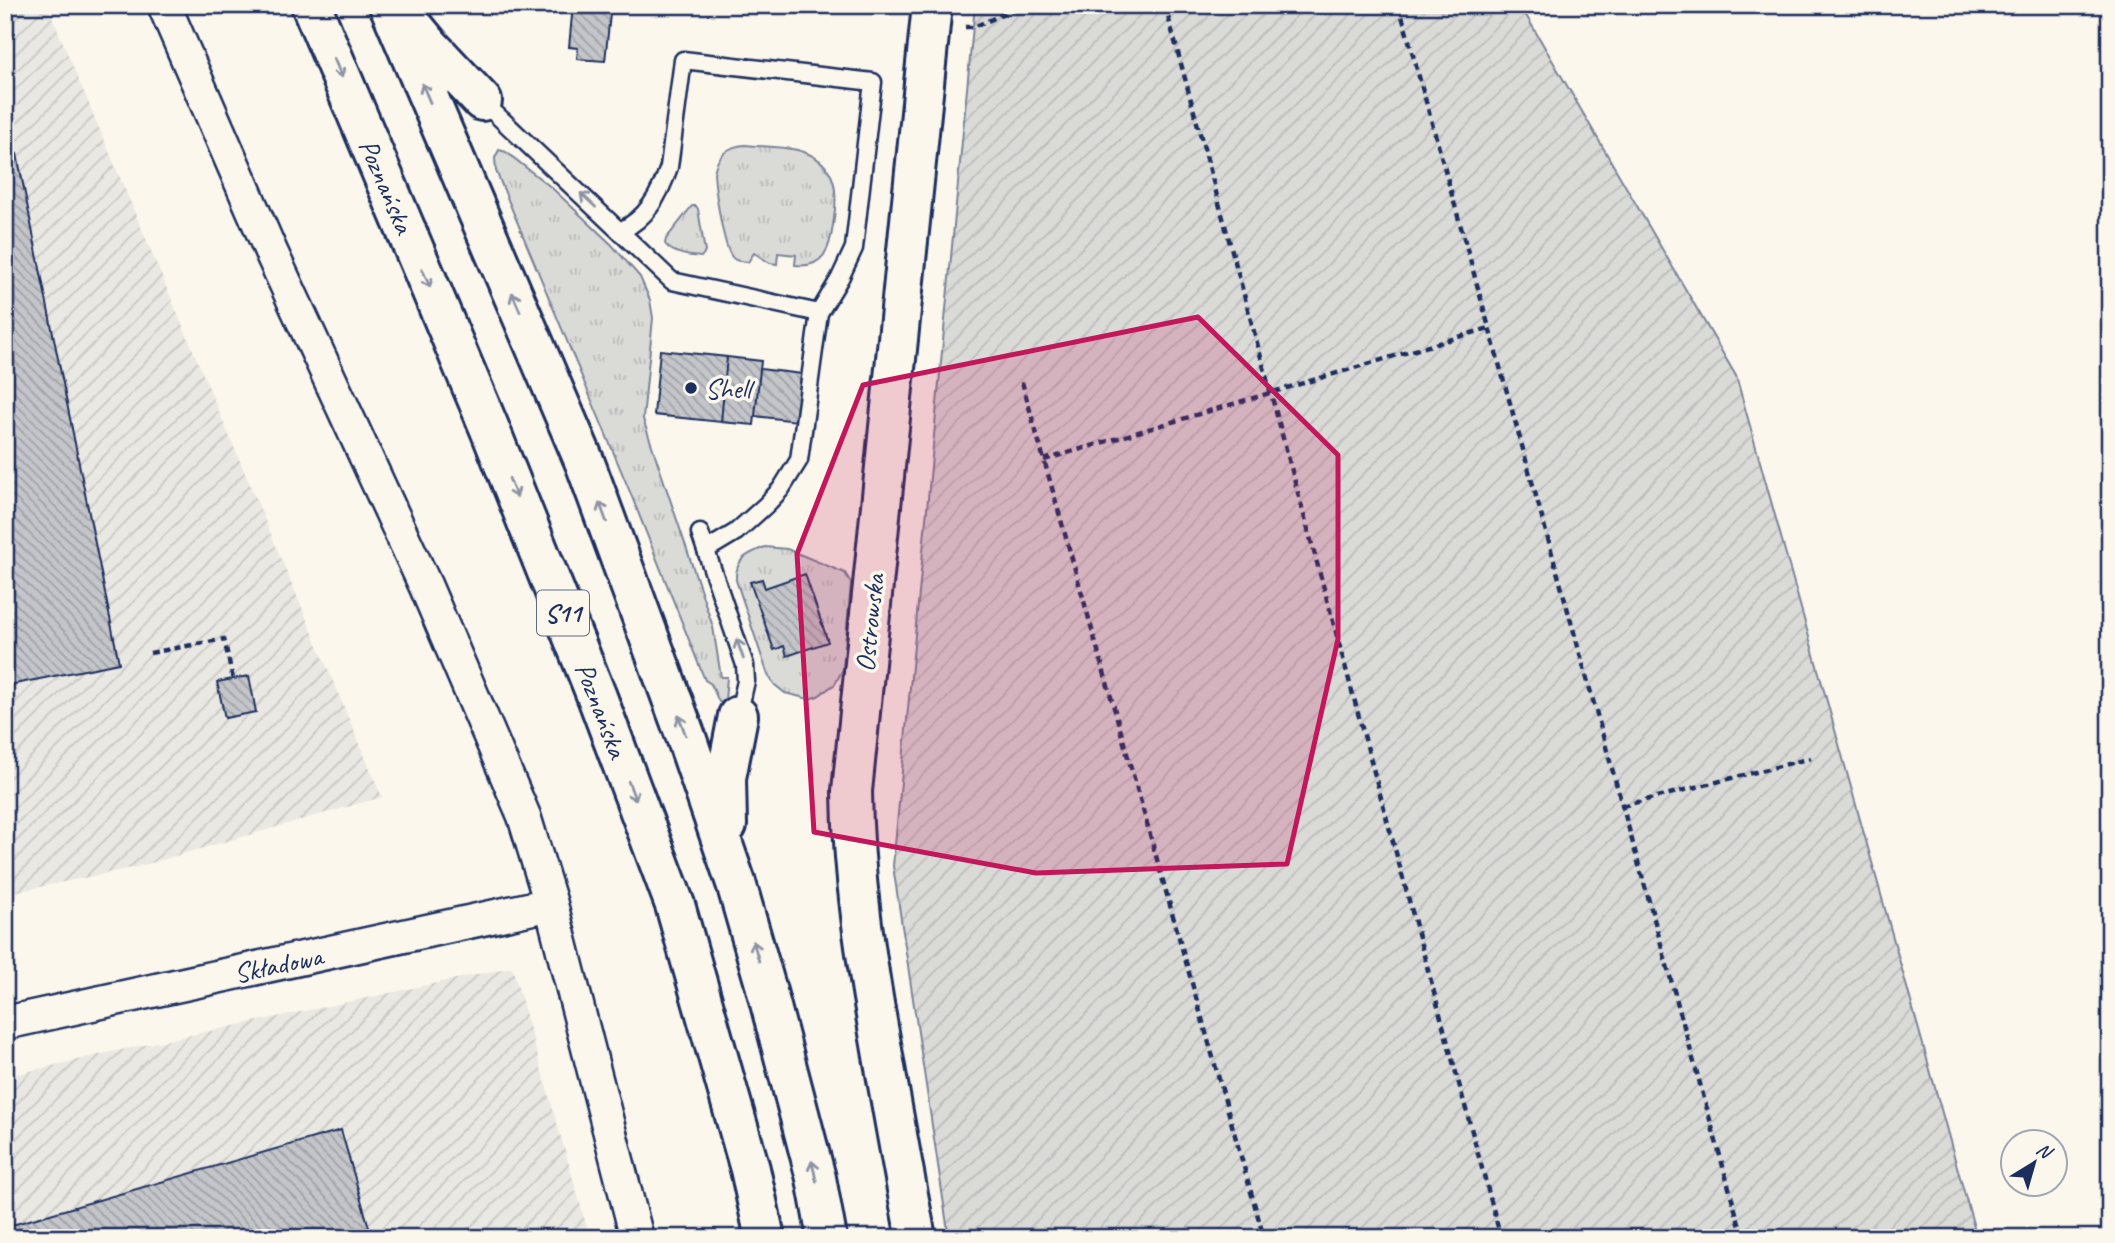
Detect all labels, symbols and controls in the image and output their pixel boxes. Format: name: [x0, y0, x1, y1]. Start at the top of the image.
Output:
one-way arrow: [332, 57, 345, 78]
one-way arrow: [419, 82, 432, 104]
street label: Poznańska: [351, 134, 423, 240]
one-way arrow: [579, 192, 597, 209]
one-way arrow: [420, 266, 433, 288]
one-way arrow: [509, 292, 522, 313]
place label: Shell: [705, 371, 756, 406]
marker: Shell: [683, 380, 699, 396]
one-way arrow: [508, 476, 521, 498]
one-way arrow: [596, 501, 608, 523]
street label: Ostrowska: [847, 571, 892, 674]
road number: S11: [537, 590, 589, 636]
one-way arrow: [732, 639, 745, 661]
street label: Poznańska: [567, 658, 636, 764]
one-way arrow: [675, 715, 687, 737]
one-way arrow: [627, 779, 640, 801]
street label: Składowa: [231, 938, 328, 991]
one-way arrow: [749, 940, 762, 963]
north arrow: [2000, 1128, 2070, 1198]
text: N: [2032, 1137, 2058, 1165]
one-way arrow: [807, 1160, 820, 1183]

